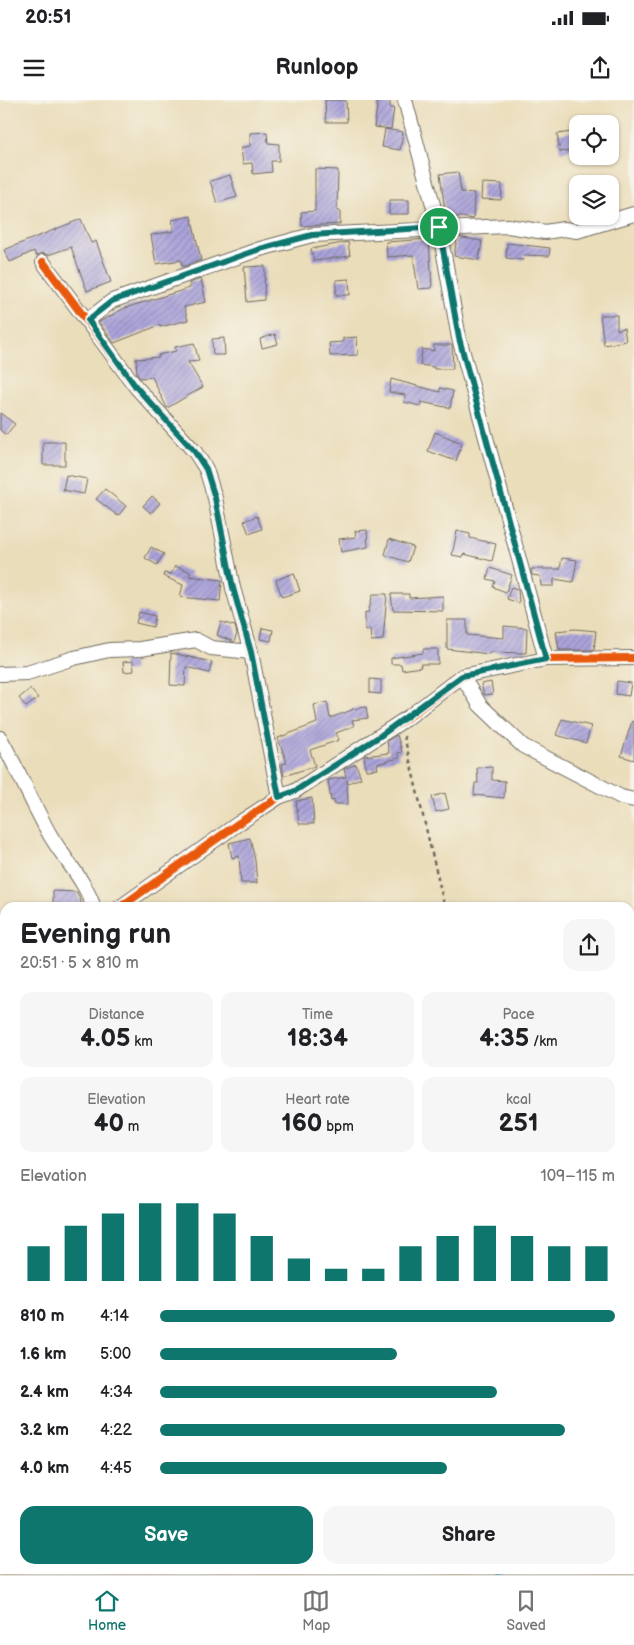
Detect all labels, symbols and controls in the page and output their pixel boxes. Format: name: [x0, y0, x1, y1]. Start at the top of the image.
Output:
text: 20:51: [25, 6, 71, 29]
icon: menu: [20, 54, 48, 82]
text: Runloop: [276, 54, 358, 81]
icon: share: [586, 54, 614, 82]
map controls: [569, 115, 619, 225]
button: locate: [569, 115, 619, 165]
button: layers: [569, 175, 619, 225]
pin: [418, 206, 460, 248]
icon: arrive: [425, 213, 453, 241]
text: Evening run: [20, 918, 171, 951]
button: share: [563, 919, 615, 971]
text: 20:51 · 5 × 810 m: [20, 954, 139, 973]
text: Distance: [89, 1006, 144, 1023]
text: Time: [302, 1006, 333, 1023]
text: Pace: [503, 1006, 534, 1023]
text: 4.05: [80, 1023, 131, 1054]
text: 18:34: [287, 1023, 348, 1054]
text: 4:35: [479, 1023, 529, 1054]
text: km: [131, 1033, 153, 1050]
text: /km: [529, 1033, 558, 1050]
text: Elevation: [87, 1091, 146, 1108]
text: Heart rate: [285, 1091, 350, 1108]
text: kcal: [506, 1091, 531, 1108]
text: 40: [94, 1108, 124, 1139]
text: 160: [281, 1108, 322, 1139]
text: 251: [499, 1108, 538, 1139]
text: m: [124, 1118, 139, 1135]
text: bpm: [322, 1118, 354, 1135]
text: Elevation: [20, 1167, 87, 1186]
text: 109–115 m: [541, 1167, 615, 1186]
text: 810 m: [20, 1307, 64, 1326]
text: 4:14: [100, 1307, 129, 1326]
text: 1.6 km: [20, 1345, 66, 1364]
text: 5:00: [100, 1345, 131, 1364]
text: 2.4 km: [20, 1383, 69, 1402]
text: 4:34: [100, 1383, 133, 1402]
text: 3.2 km: [20, 1421, 69, 1440]
text: 4:22: [100, 1421, 132, 1440]
text: 4.0 km: [20, 1459, 69, 1478]
text: 4:45: [100, 1459, 132, 1478]
button: Save: [20, 1506, 313, 1564]
button: Share: [323, 1506, 615, 1564]
tab: Home: [88, 1587, 126, 1634]
tab: Map: [302, 1587, 330, 1634]
tab: Saved: [507, 1587, 546, 1634]

